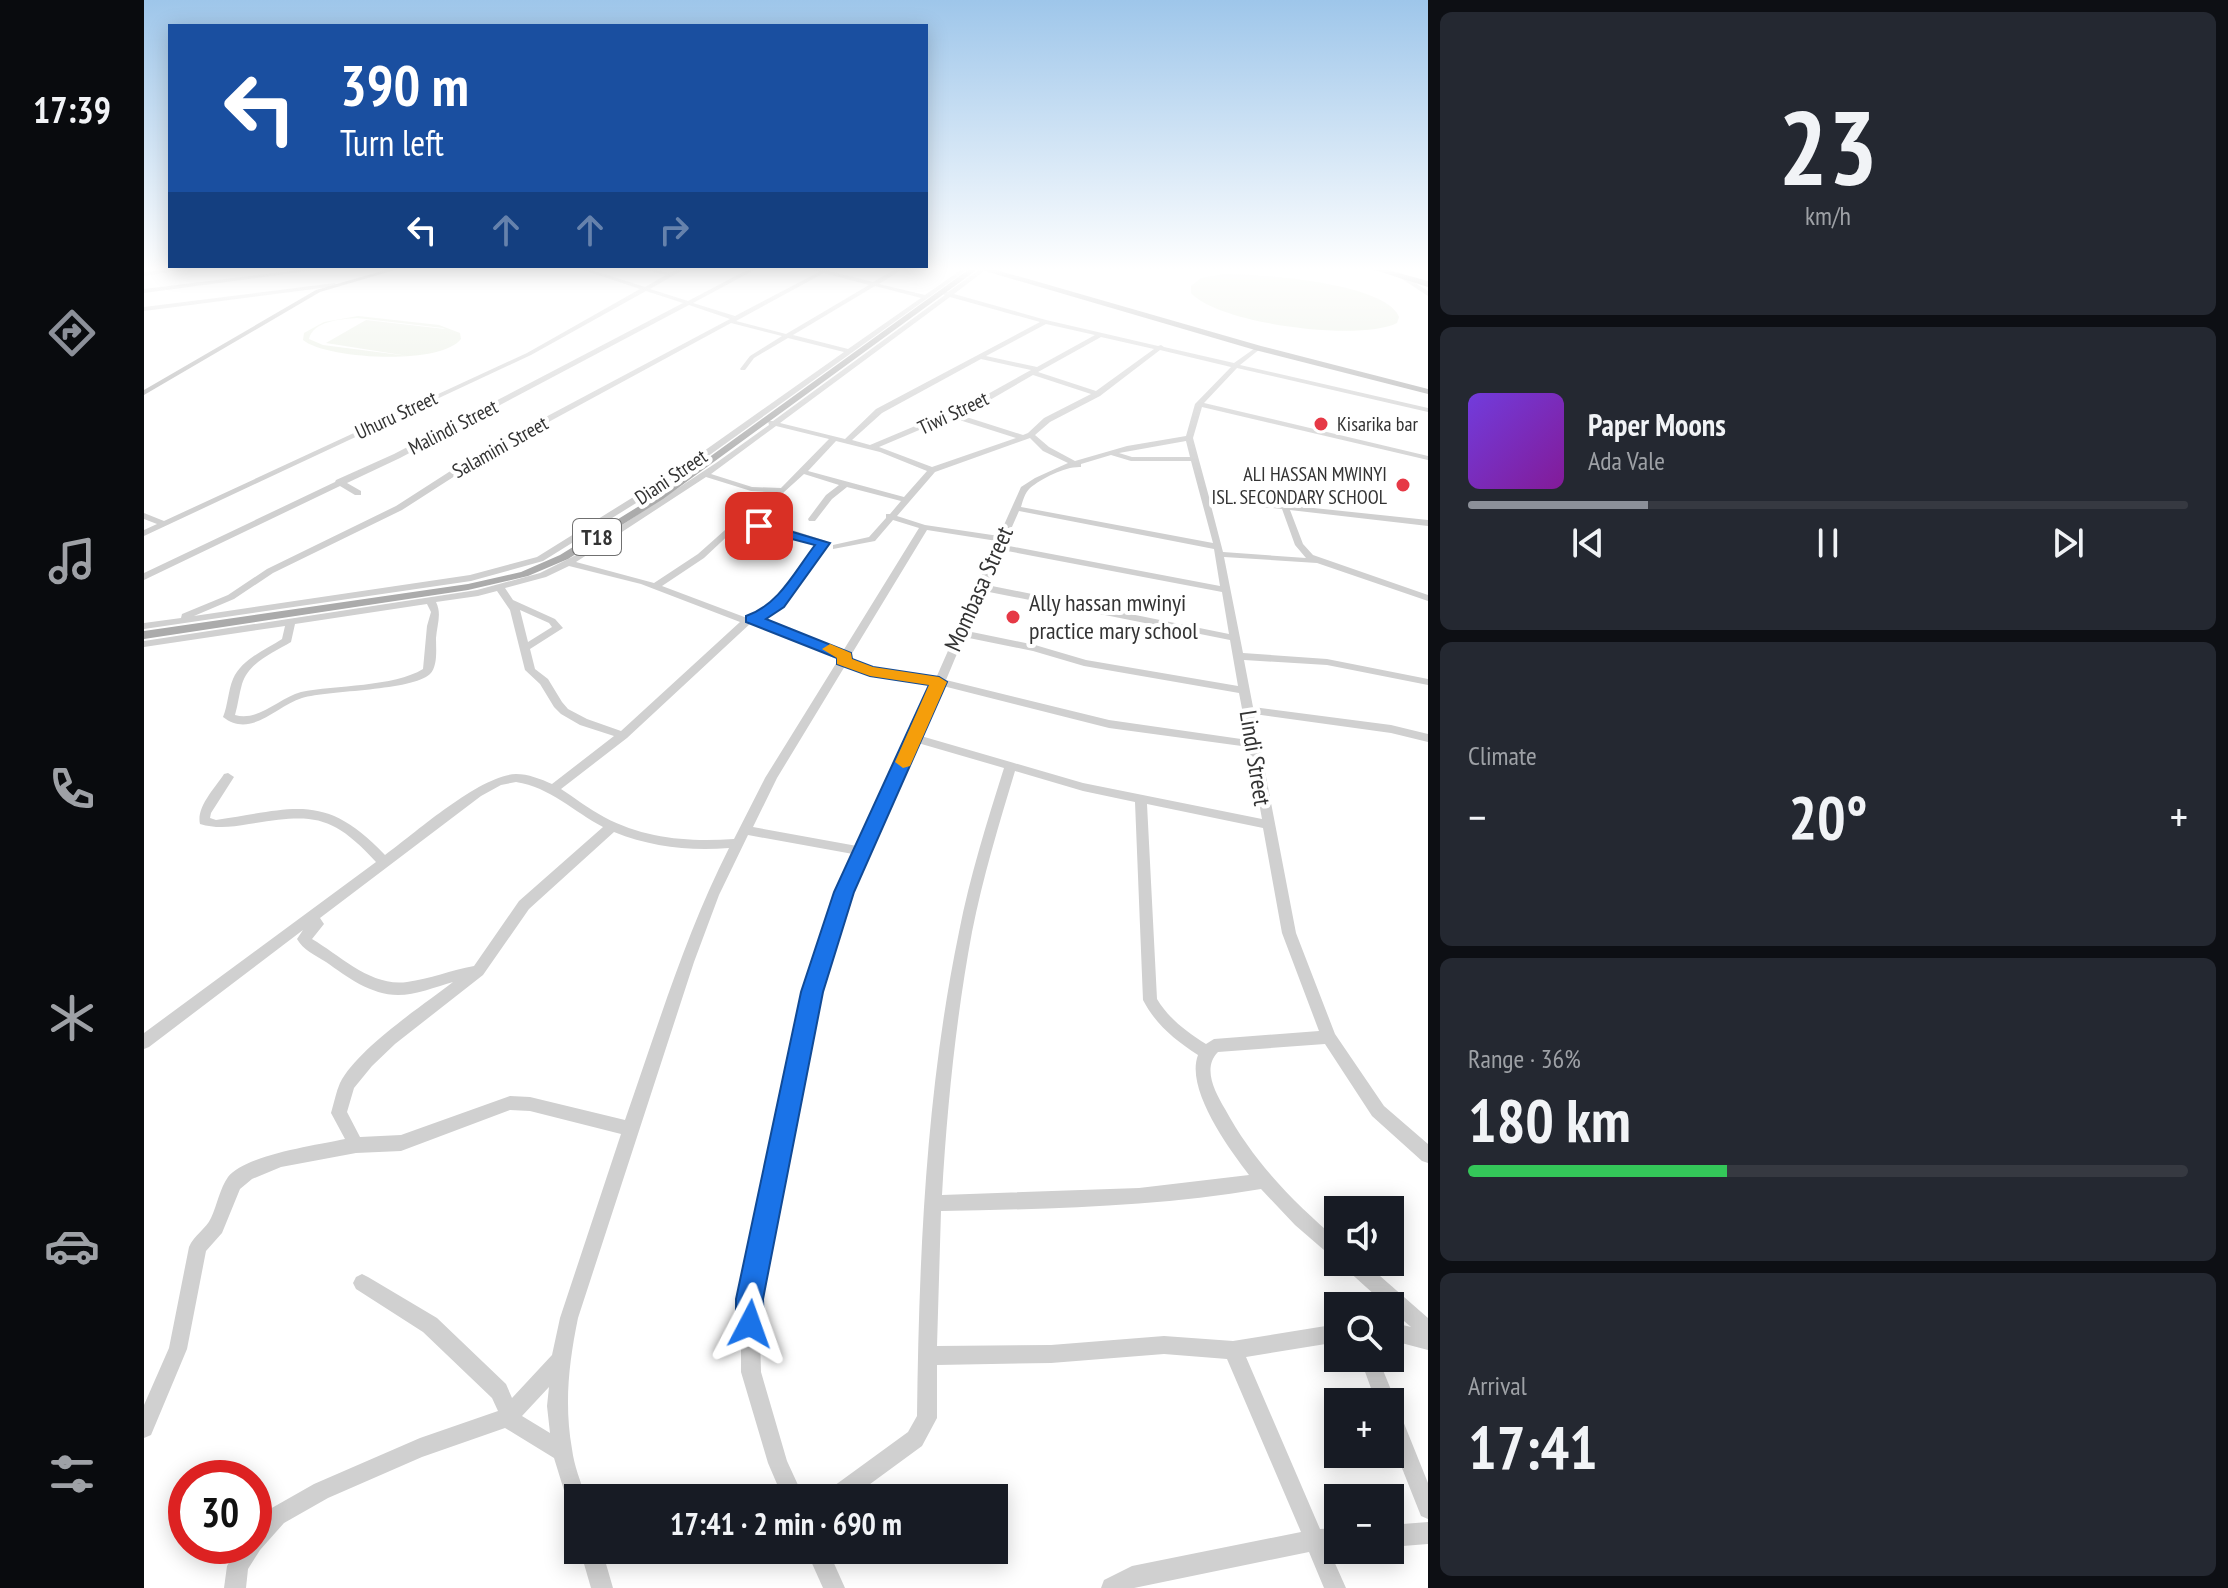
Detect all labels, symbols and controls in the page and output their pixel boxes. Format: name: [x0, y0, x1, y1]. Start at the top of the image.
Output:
text: 390 m: [340, 49, 469, 121]
icon: left: [208, 56, 312, 160]
text: 23: [1778, 79, 1878, 214]
text: 17:39: [33, 86, 111, 133]
text: Turn left: [340, 119, 444, 166]
text: km/h: [1805, 199, 1851, 232]
icon: left: [400, 208, 444, 252]
icon: ahead: [484, 208, 528, 252]
icon: ahead: [568, 208, 612, 252]
icon: right: [652, 208, 696, 252]
icon: directions: [44, 305, 100, 361]
street label: Uhuru Street: [351, 384, 442, 445]
street label: Tiwi Street: [913, 385, 993, 441]
street label: Malindi Street: [404, 393, 503, 461]
text: Paper Moons: [1588, 405, 1726, 444]
street label: Salamini Street: [448, 410, 553, 484]
place label: Kisarika bar: [1337, 411, 1418, 437]
marker: Kisarika bar: [1312, 415, 1330, 433]
street label: Diani Street: [630, 443, 713, 511]
text: Ada Vale: [1588, 444, 1665, 477]
place label: ALI HASSAN MWINYI ISL. SECONDARY SCHOOL: [1212, 461, 1388, 510]
marker: ALI HASSAN MWINYI ISL. SECONDARY SCHOOL: [1394, 476, 1412, 494]
pin: [725, 492, 793, 560]
icon: arrive: [737, 504, 781, 548]
road number: T18: [573, 519, 621, 555]
street label: Mombasa Street: [937, 521, 1020, 656]
icon: previous: [1566, 521, 1610, 565]
icon: pause: [1806, 521, 1850, 565]
icon: next: [2046, 521, 2090, 565]
icon: music: [44, 533, 100, 589]
place label: Ally hassan mwinyi practice mary school: [1029, 587, 1198, 646]
marker: Ally hassan mwinyi practice mary school: [1004, 608, 1022, 626]
street label: Lindi Street: [1233, 708, 1278, 808]
text: Climate: [1468, 739, 1537, 772]
icon: phone: [44, 761, 100, 817]
text: 20°: [1788, 778, 1868, 856]
text: −: [1468, 788, 1486, 845]
text: +: [2170, 788, 2188, 845]
icon: climate: [44, 990, 100, 1046]
text: Range · 36%: [1468, 1042, 1581, 1075]
text: 180 km: [1468, 1081, 1631, 1159]
map controls: [1324, 1196, 1404, 1564]
button: sound: [1324, 1196, 1404, 1276]
icon: car: [44, 1218, 100, 1274]
position arrow: [708, 1282, 792, 1366]
button: search: [1324, 1292, 1404, 1372]
text: Arrival: [1468, 1369, 1527, 1402]
button: +: [1324, 1388, 1404, 1468]
text: 17:41: [1468, 1408, 1598, 1486]
icon: filters: [44, 1446, 100, 1502]
speed limit sign: 30: [168, 1460, 272, 1564]
button: −: [1324, 1484, 1404, 1564]
text: 17:41 · 2 min · 690 m: [670, 1504, 902, 1543]

